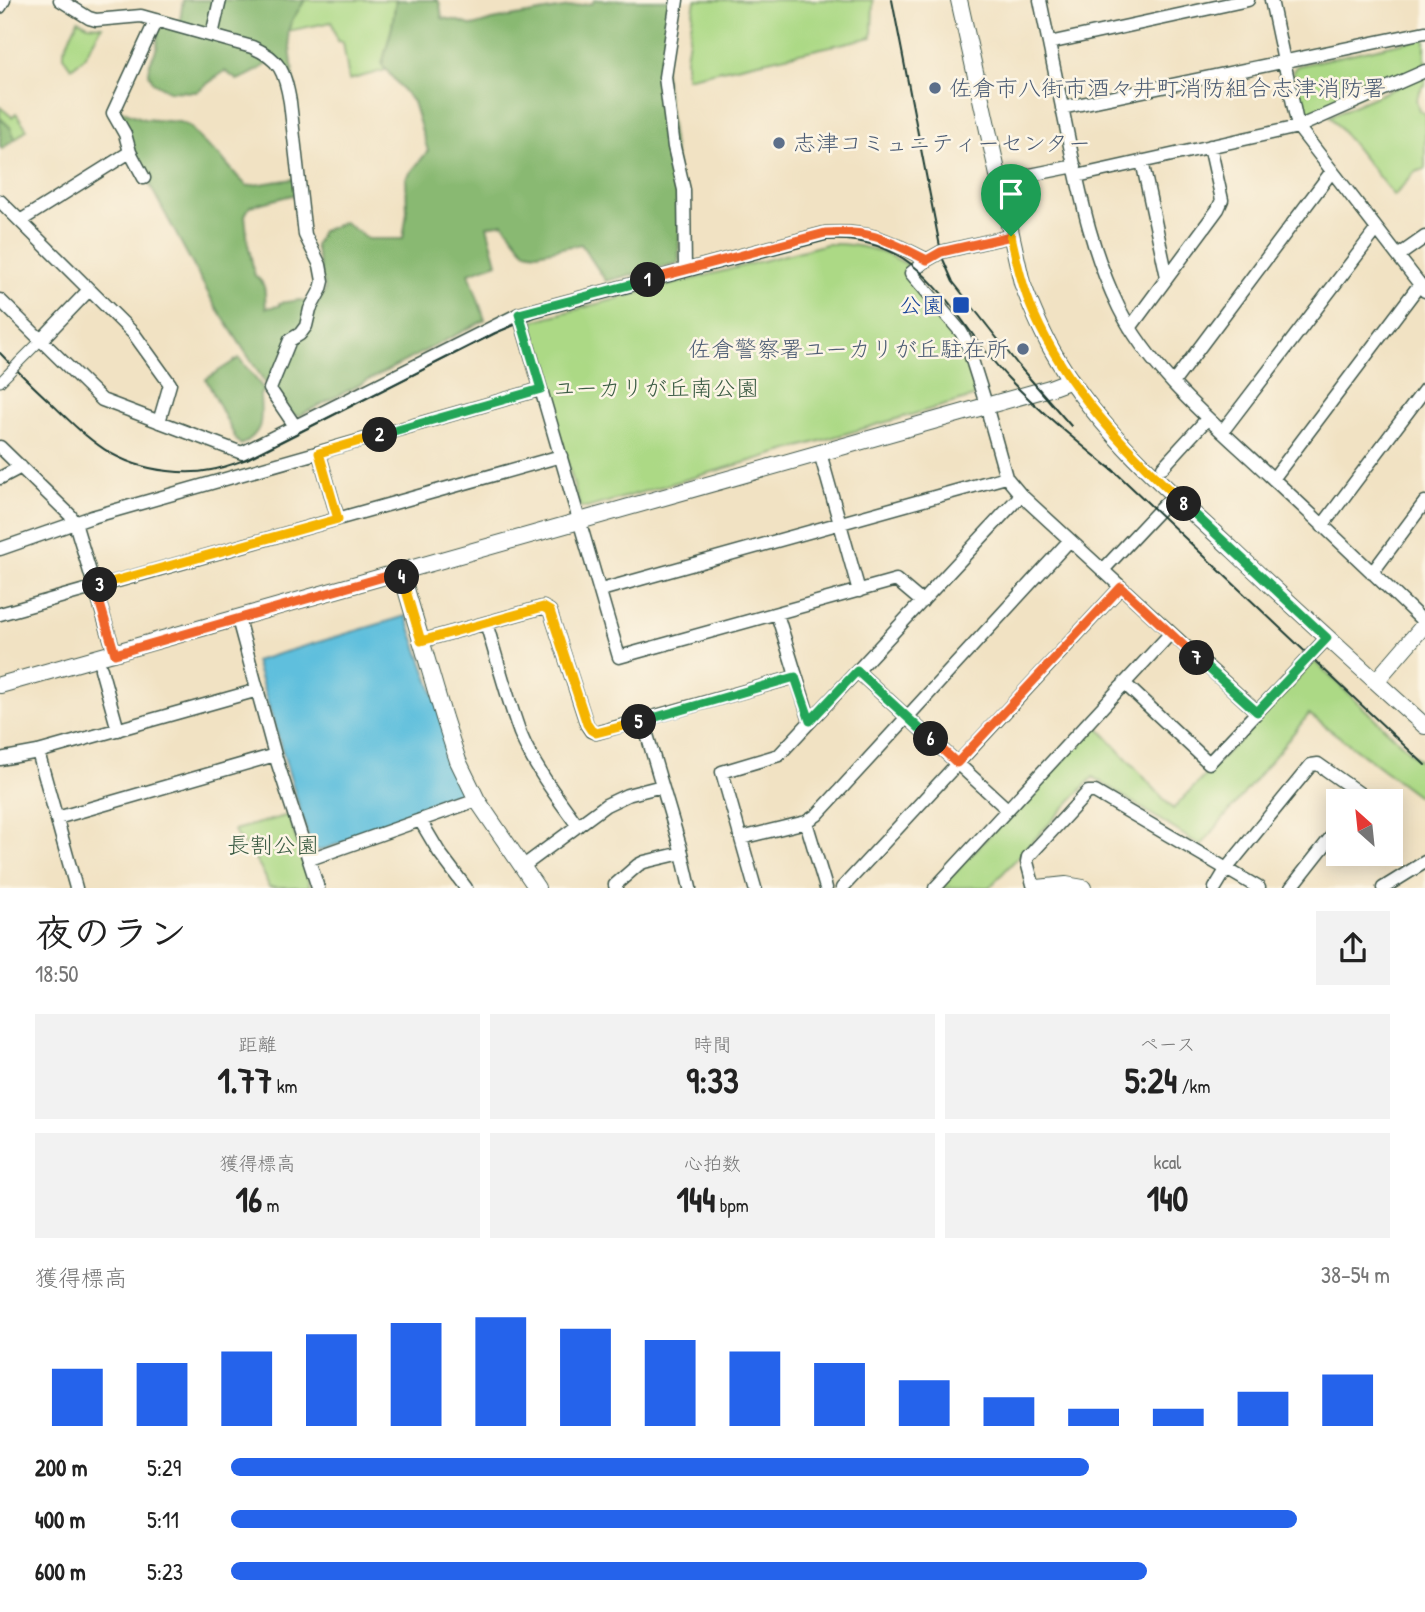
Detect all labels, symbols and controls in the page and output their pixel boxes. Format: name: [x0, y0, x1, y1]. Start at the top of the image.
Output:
place label: 佐倉市八街市酒々井町消防組合志津消防署: [949, 72, 1386, 103]
marker: 佐倉市八街市酒々井町消防組合志津消防署: [927, 80, 943, 96]
place label: 志津コミュニティーセンター: [793, 127, 1091, 158]
marker: 志津コミュニティーセンター: [771, 135, 787, 151]
pin: [981, 164, 1041, 236]
icon: arrive: [992, 175, 1030, 213]
pin: 1: [630, 262, 666, 298]
text: 1: [644, 266, 651, 292]
place label: 公園: [899, 289, 945, 320]
marker: 公園: [951, 295, 971, 315]
place label: 佐倉警察署ユーカリが丘駐在所: [688, 333, 1009, 364]
marker: 佐倉警察署ユーカリが丘駐在所: [1015, 341, 1031, 357]
park label: ユーカリが丘南公園: [553, 372, 759, 403]
pin: 2: [362, 418, 398, 452]
text: 2: [375, 421, 384, 447]
pin: 8: [1166, 486, 1202, 522]
text: 8: [1179, 490, 1188, 516]
pin: 4: [384, 560, 420, 594]
text: 4: [398, 563, 405, 589]
pin: 3: [82, 568, 118, 602]
text: 3: [95, 571, 104, 597]
pin: 7: [1180, 640, 1214, 676]
text: 7: [1192, 644, 1201, 670]
pin: 5: [622, 704, 656, 740]
text: 5: [634, 708, 643, 734]
pin: 6: [914, 722, 948, 756]
text: 6: [927, 725, 934, 751]
north arrow: [1326, 789, 1404, 866]
map controls: [1326, 789, 1403, 866]
park label: 長割公園: [227, 829, 319, 860]
text: 夜のラン: [35, 906, 187, 958]
button: share: [1316, 911, 1390, 985]
text: 18:50: [35, 958, 79, 989]
text: 距離: [238, 1031, 277, 1057]
text: 時間: [693, 1031, 732, 1057]
text: ペース: [1140, 1031, 1195, 1057]
text: 1.77: [217, 1057, 272, 1104]
text: 9:33: [686, 1057, 739, 1104]
text: 5:24: [1125, 1057, 1177, 1104]
text: km: [272, 1073, 298, 1099]
text: /km: [1177, 1073, 1210, 1099]
text: kcal: [1154, 1149, 1181, 1175]
text: 獲得標高: [219, 1150, 296, 1176]
text: 心拍数: [684, 1150, 741, 1176]
text: 140: [1147, 1175, 1188, 1222]
text: 16: [236, 1176, 262, 1223]
text: 144: [676, 1176, 715, 1223]
text: m: [262, 1192, 279, 1218]
text: bpm: [715, 1192, 749, 1218]
text: 38–54 m: [1321, 1259, 1390, 1290]
text: 獲得標高: [35, 1262, 127, 1293]
text: 200 m: [35, 1452, 87, 1483]
text: 5:29: [147, 1452, 181, 1483]
text: 400 m: [35, 1504, 85, 1535]
text: 5:11: [147, 1504, 179, 1535]
text: 600 m: [35, 1556, 86, 1587]
text: 5:23: [147, 1556, 183, 1587]

